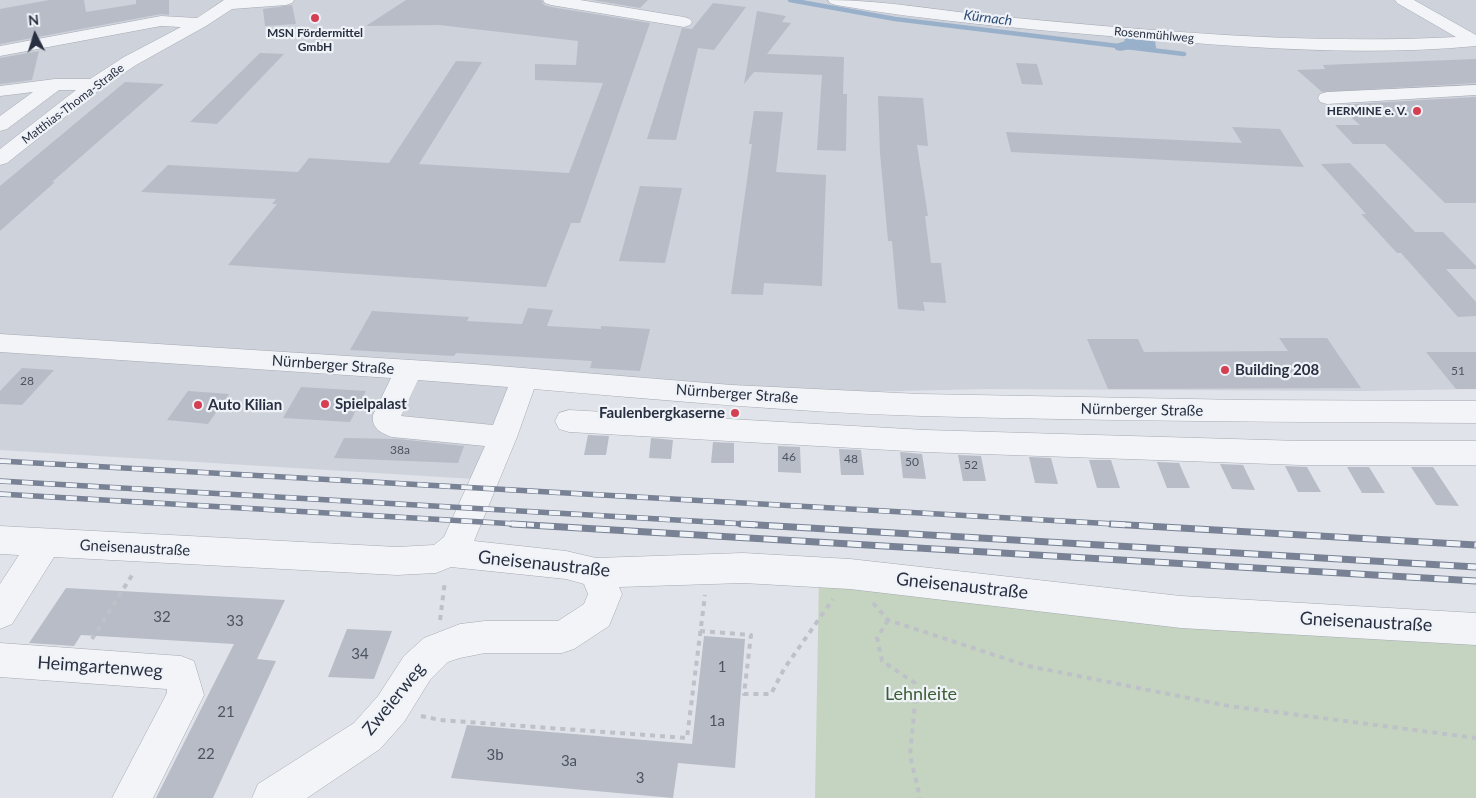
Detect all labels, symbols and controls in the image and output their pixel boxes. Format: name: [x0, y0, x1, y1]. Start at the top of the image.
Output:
water label: Kürnach: [963, 7, 1013, 29]
north arrow: [10, 10, 60, 60]
text: N: [28, 11, 40, 28]
marker: MSN Fördermittel GmbH: [309, 12, 321, 24]
street label: Rosenmühlweg: [1113, 24, 1195, 46]
place label: MSN Fördermittel GmbH: [267, 26, 363, 54]
street label: Matthias-Thoma-Straße: [19, 61, 127, 147]
place label: HERMINE e. V.: [1327, 104, 1407, 118]
marker: HERMINE e. V.: [1411, 105, 1423, 117]
street label: Nürnberger Straße: [271, 352, 395, 378]
place label: Building 208: [1235, 361, 1319, 379]
marker: Building 208: [1219, 364, 1231, 376]
house number: 51: [1451, 364, 1465, 378]
house number: 28: [20, 374, 34, 388]
street label: Nürnberger Straße: [675, 381, 799, 407]
place label: Spielpalast: [335, 395, 407, 413]
place label: Auto Kilian: [208, 396, 282, 414]
marker: Spielpalast: [319, 398, 331, 410]
marker: Auto Kilian: [192, 399, 204, 411]
street label: Nürnberger Straße: [1081, 400, 1203, 420]
place label: Faulenbergkaserne: [599, 404, 725, 422]
marker: Faulenbergkaserne: [729, 407, 741, 419]
house number: 38a: [390, 443, 410, 457]
house number: 46: [782, 450, 796, 464]
house number: 48: [844, 452, 858, 466]
house number: 50: [905, 455, 919, 469]
house number: 52: [964, 458, 978, 472]
street label: Gneisenaustraße: [79, 536, 191, 560]
street label: Gneisenaustraße: [477, 546, 611, 582]
street label: Gneisenaustraße: [895, 568, 1029, 604]
house number: 32: [153, 608, 171, 626]
street label: Gneisenaustraße: [1299, 608, 1433, 636]
house number: 33: [226, 612, 244, 630]
house number: 34: [351, 645, 369, 663]
street label: Heimgartenweg: [37, 652, 163, 682]
street label: Zweierweg: [358, 658, 430, 740]
house number: 1: [718, 658, 726, 676]
park label: Lehnleite: [885, 683, 957, 705]
house number: 21: [217, 703, 235, 721]
house number: 1a: [709, 712, 725, 730]
house number: 22: [197, 745, 215, 763]
house number: 3b: [486, 746, 504, 764]
house number: 3a: [561, 752, 577, 770]
house number: 3: [636, 769, 644, 787]

